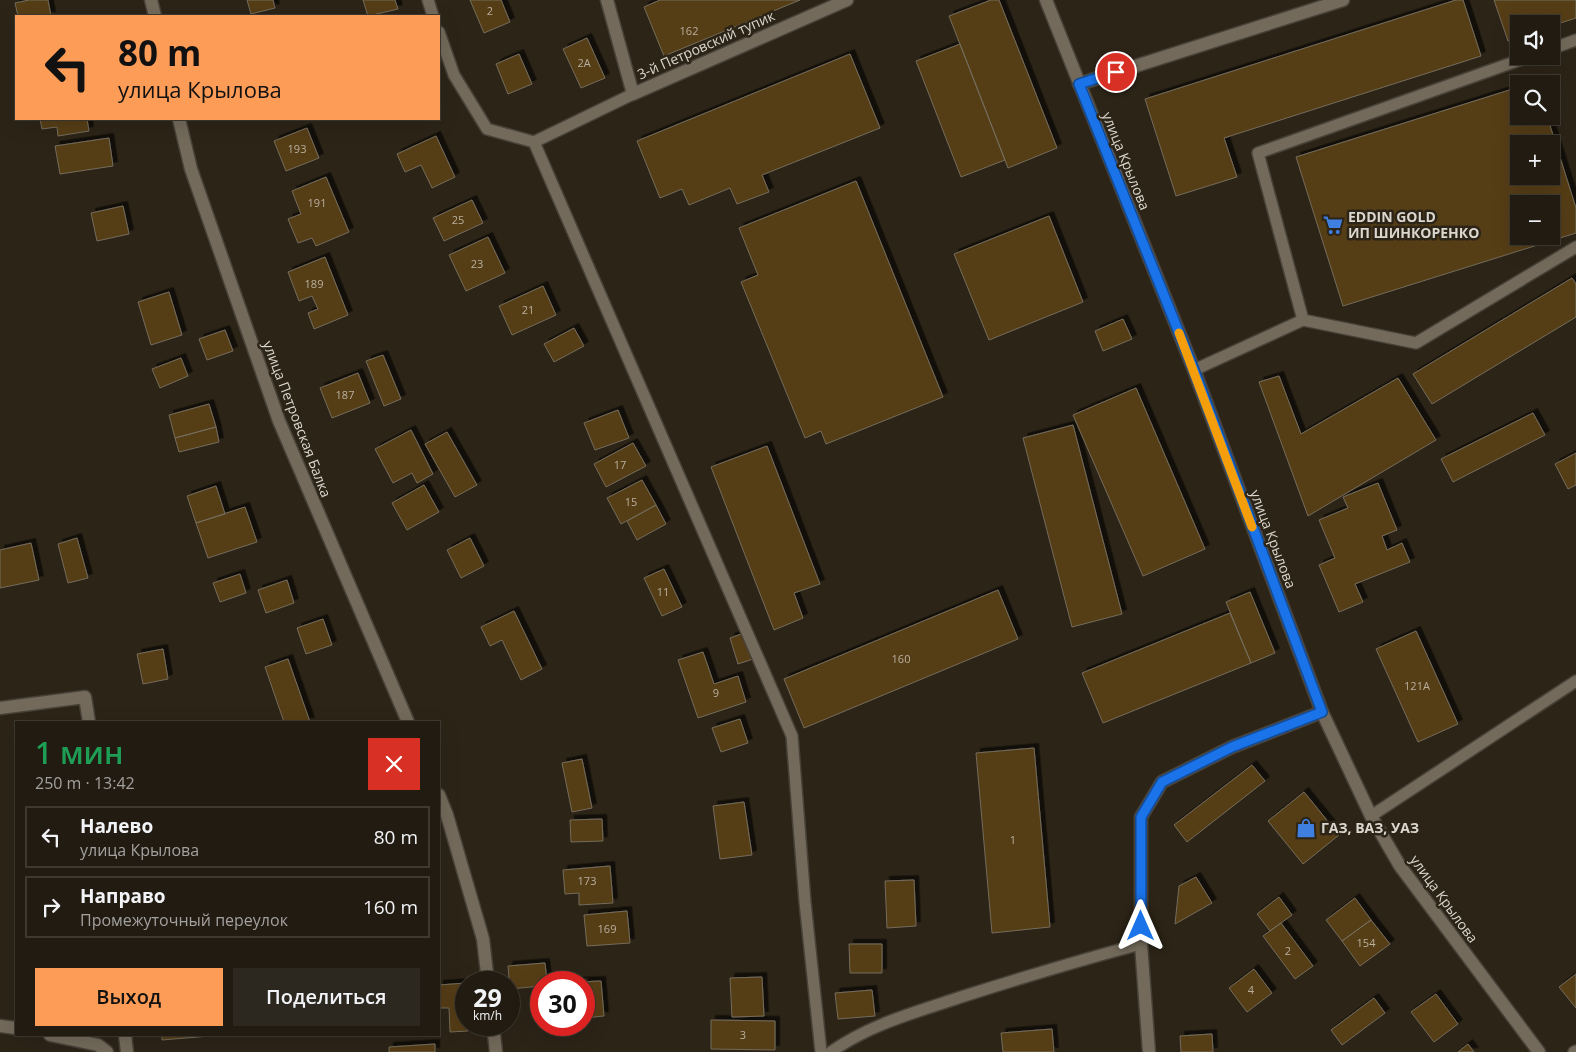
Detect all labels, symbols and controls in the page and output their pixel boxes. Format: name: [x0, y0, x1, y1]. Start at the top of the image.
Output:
house number: 2: [487, 3, 493, 18]
street label: 3-й Петровский тупик: [634, 5, 778, 83]
map controls: [1510, 15, 1560, 245]
button: sound: [1510, 15, 1560, 65]
house number: 162: [680, 23, 698, 38]
text: 80 m: [118, 29, 201, 76]
icon: left: [35, 35, 100, 100]
pin: [1095, 51, 1137, 93]
house number: 2А: [577, 55, 591, 70]
icon: arrive: [1102, 58, 1130, 86]
text: улица Крылова: [118, 74, 282, 104]
button: search: [1510, 75, 1560, 125]
street label: улица Крылова: [1098, 109, 1155, 213]
button: +: [1510, 135, 1560, 185]
house number: 193: [288, 141, 306, 156]
house number: 191: [308, 195, 326, 210]
button: −: [1510, 195, 1560, 245]
place label: EDDIN GOLD ИП ШИНКОРЕНКО: [1348, 207, 1479, 242]
house number: 25: [452, 212, 464, 227]
supermarket icon: EDDIN GOLD ИП ШИНКОРЕНКО: [1322, 214, 1344, 236]
house number: 23: [471, 256, 483, 271]
house number: 189: [305, 276, 323, 291]
house number: 21: [522, 302, 534, 317]
street label: улица Петровская Балка: [259, 338, 336, 500]
house number: 187: [336, 387, 354, 402]
house number: 17: [614, 457, 626, 472]
street label: улица Крылова: [1246, 487, 1301, 591]
house number: 15: [625, 494, 637, 509]
house number: 11: [657, 584, 669, 599]
house number: 160: [892, 651, 910, 666]
house number: 121А: [1404, 678, 1430, 693]
house number: 9: [713, 685, 719, 700]
text: 1 мин: [35, 732, 123, 773]
button: close: [368, 738, 420, 790]
text: 250 m · 13:42: [35, 772, 135, 794]
text: Налево: [80, 813, 153, 839]
shop icon: ГАЗ, ВАЗ, УАЗ: [1295, 817, 1317, 839]
place label: ГАЗ, ВАЗ, УАЗ: [1321, 818, 1419, 837]
icon: left: [37, 823, 65, 851]
text: 80 m: [374, 824, 418, 850]
house number: 1: [1010, 832, 1016, 847]
text: улица Крылова: [80, 839, 199, 861]
street label: улица Крылова: [1406, 851, 1483, 946]
house number: 173: [578, 873, 596, 888]
text: Направо: [80, 883, 166, 909]
icon: right: [37, 893, 65, 921]
text: 160 m: [363, 894, 418, 920]
position arrow: [1114, 899, 1166, 951]
text: Промежуточный переулок: [80, 909, 288, 931]
house number: 169: [598, 921, 616, 936]
house number: 154: [1357, 935, 1376, 950]
house number: 2: [1285, 943, 1291, 958]
button: Выход: [35, 968, 223, 1026]
button: Поделиться: [233, 968, 420, 1026]
speed limit sign: 30: [530, 971, 595, 1036]
text: 29: [473, 980, 502, 1014]
house number: 4: [1248, 982, 1255, 997]
text: km/h: [473, 1007, 502, 1024]
house number: 3: [740, 1027, 746, 1042]

